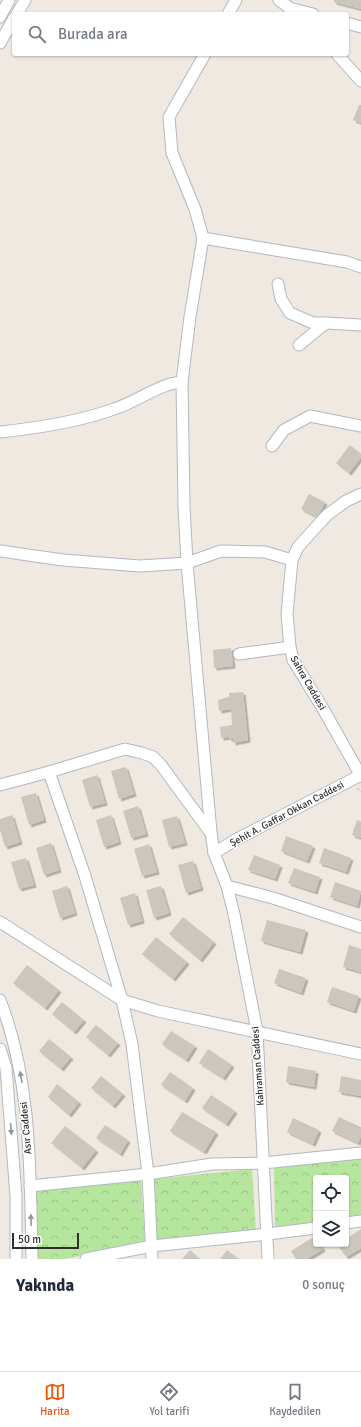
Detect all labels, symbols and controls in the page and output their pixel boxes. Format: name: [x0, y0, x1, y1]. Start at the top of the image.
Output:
search box: [12, 12, 349, 56]
icon: search: [26, 23, 48, 45]
text: Burada ara: [58, 25, 128, 43]
street label: Sahra Caddesi: [288, 654, 328, 712]
street label: Şehit A. Gaffar Okkan Caddesi: [228, 779, 346, 849]
street label: Kahraman Caddesi: [249, 1026, 267, 1106]
one-way arrow: [18, 1070, 24, 1083]
street label: Asır Caddesi: [18, 1101, 34, 1155]
one-way arrow: [7, 1123, 14, 1135]
map controls: [313, 1175, 349, 1247]
button: locate: [313, 1175, 349, 1211]
button: layers: [313, 1211, 349, 1247]
one-way arrow: [28, 1213, 34, 1226]
scale bar: [12, 1231, 79, 1250]
text: 50 m: [18, 1233, 41, 1246]
text: Yakında: [16, 1275, 74, 1296]
text: 0 sonuç: [302, 1277, 345, 1293]
tab: Harita: [40, 1381, 70, 1418]
tab: Yol tarifi: [149, 1381, 189, 1418]
tab: Kaydedilen: [269, 1381, 321, 1418]

